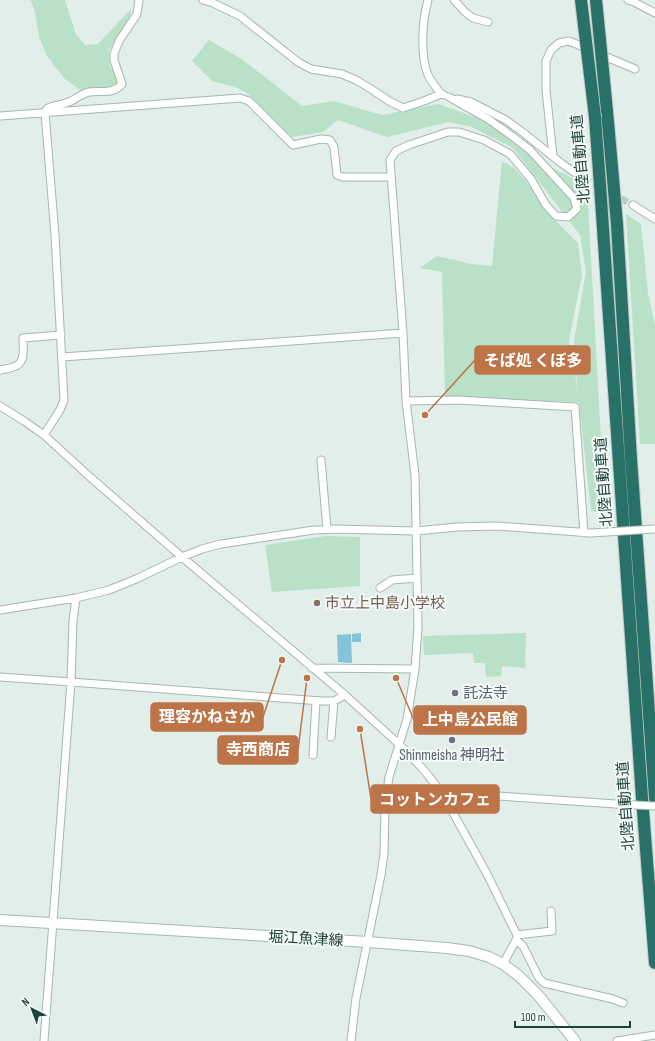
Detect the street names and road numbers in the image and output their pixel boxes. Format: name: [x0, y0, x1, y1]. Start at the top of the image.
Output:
street label: 北陸自動車道: [568, 113, 594, 205]
street label: 北陸自動車道: [591, 436, 617, 528]
street label: 北陸自動車道: [613, 760, 639, 852]
street label: 堀江魚津線: [268, 928, 344, 950]

